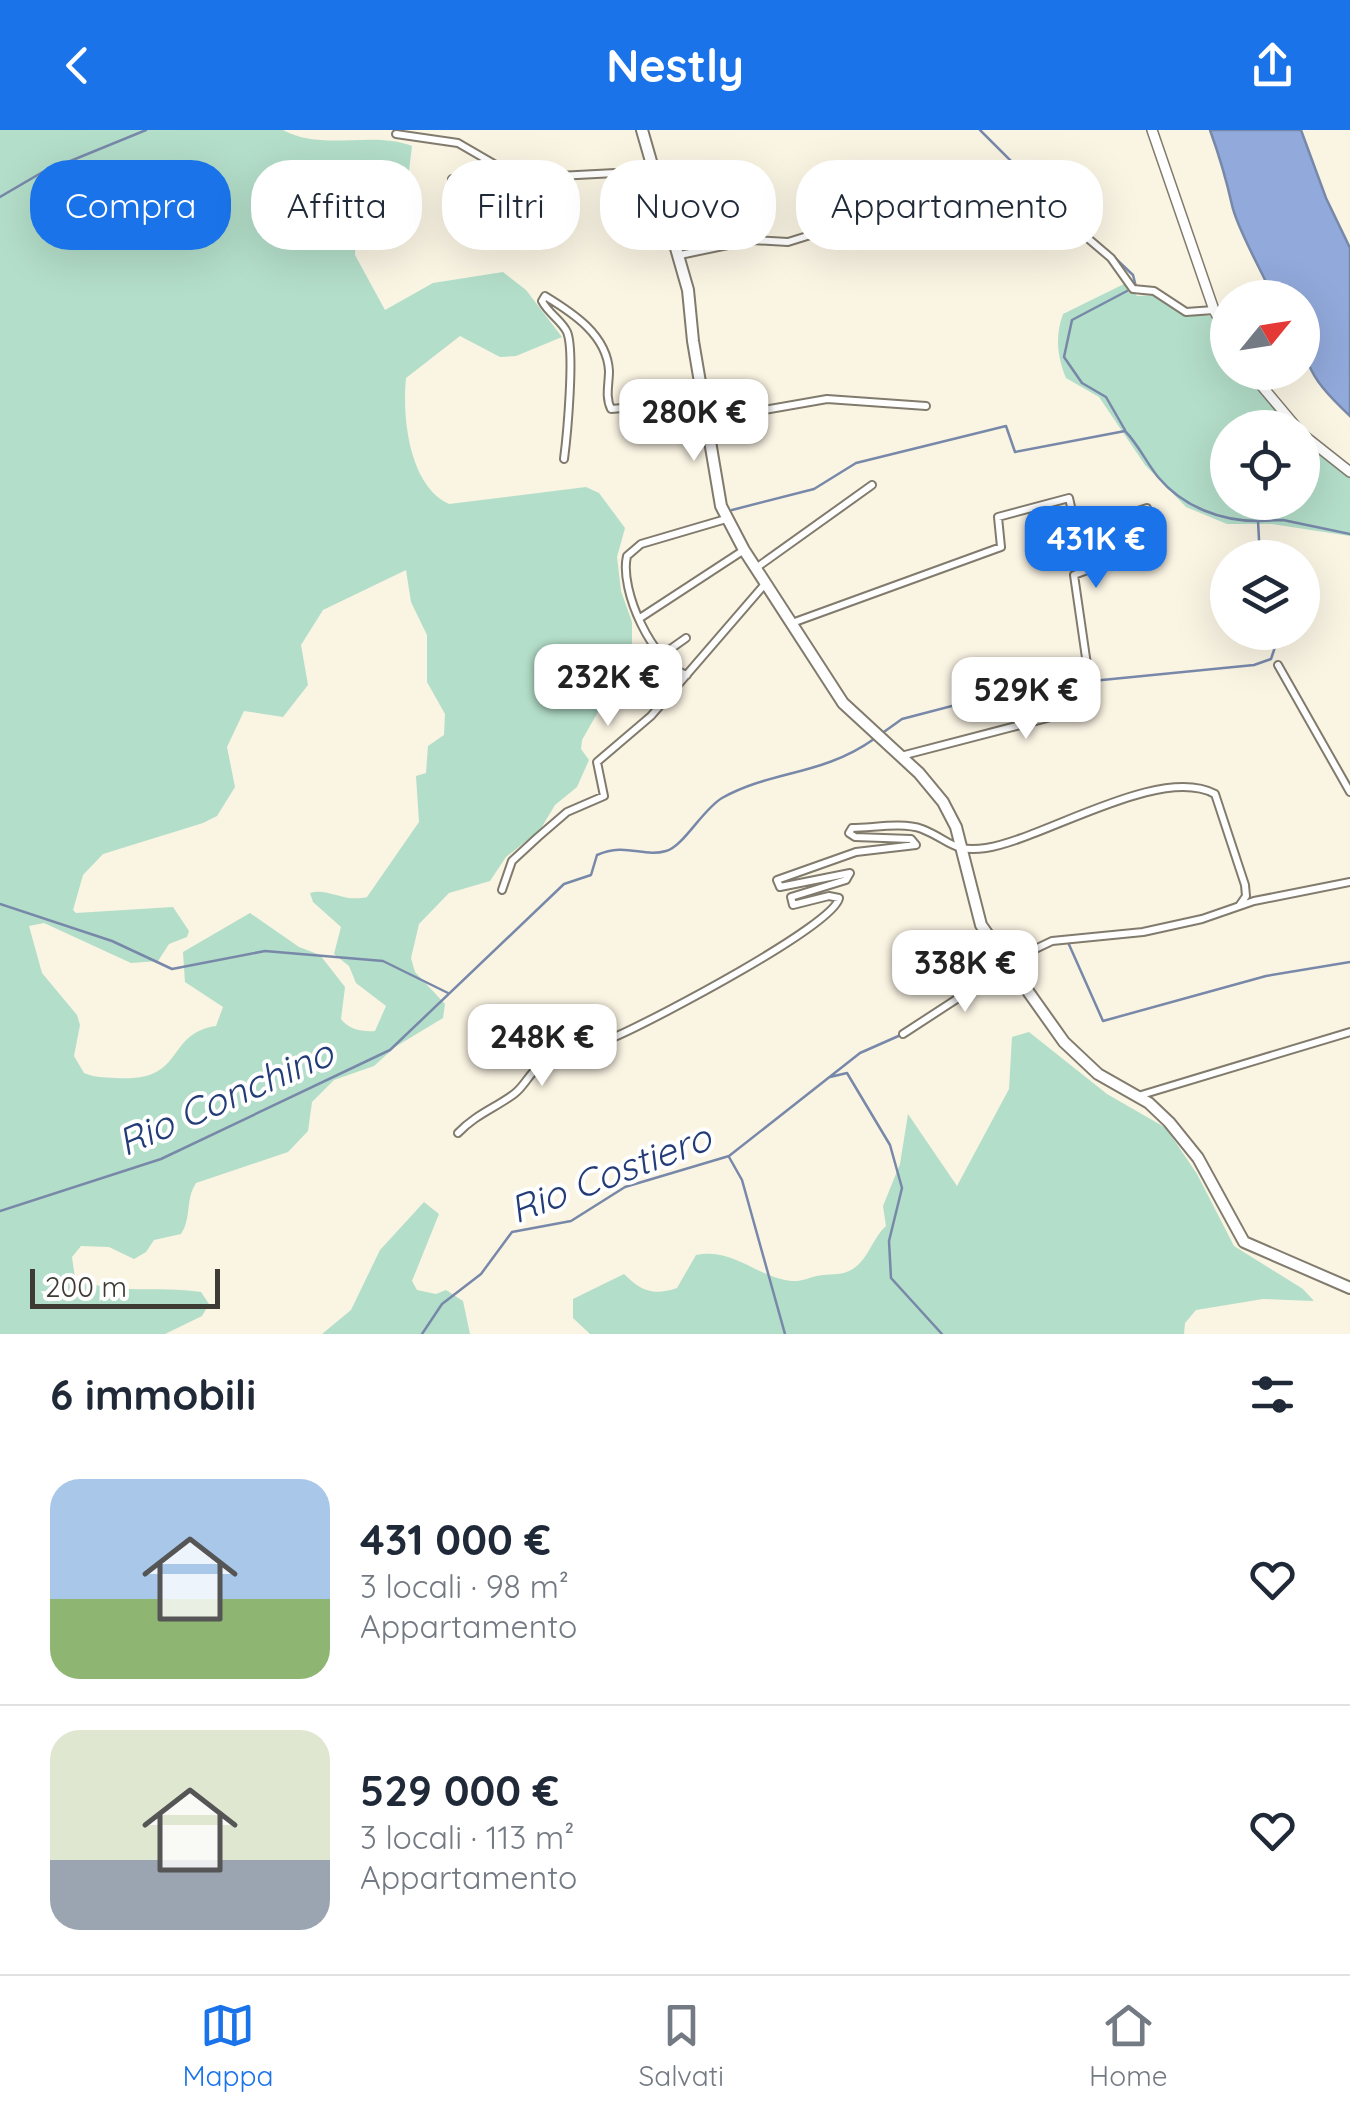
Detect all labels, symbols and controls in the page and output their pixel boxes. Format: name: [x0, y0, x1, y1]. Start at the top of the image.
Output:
text: Nestly: [606, 37, 744, 93]
icon: back: [50, 38, 105, 93]
icon: share: [1245, 38, 1300, 93]
chip: Compra: [30, 160, 231, 250]
chip: Affitta: [251, 160, 422, 250]
chip: Filtri: [442, 160, 580, 250]
chip: Nuovo: [600, 160, 776, 250]
chip: Appartamento: [796, 160, 1103, 250]
north arrow: [1210, 280, 1320, 390]
map controls: [1210, 280, 1320, 650]
pin: 280K €: [613, 379, 775, 464]
text: 280K €: [641, 391, 747, 431]
button: locate: [1210, 410, 1320, 520]
pin: 431K €: [1015, 506, 1177, 591]
text: 431K €: [1047, 518, 1145, 558]
button: layers: [1210, 540, 1320, 650]
pin: 232K €: [527, 644, 689, 729]
text: 232K €: [556, 656, 660, 696]
pin: 529K €: [945, 657, 1107, 742]
text: 529K €: [974, 669, 1078, 709]
pin: 338K €: [884, 930, 1046, 1015]
text: 338K €: [914, 942, 1016, 982]
pin: 248K €: [461, 1004, 623, 1089]
text: 248K €: [490, 1016, 594, 1056]
water label: Rio Conchino: [110, 1027, 342, 1166]
water label: Rio Costiero: [503, 1112, 719, 1233]
scale bar: [30, 1264, 220, 1308]
text: 200 m: [45, 1269, 127, 1304]
icon: filters: [1245, 1367, 1300, 1422]
text: 6 immobili: [50, 1368, 256, 1421]
text: 431 000 €: [360, 1513, 551, 1566]
icon: home: [130, 1519, 250, 1639]
icon: heart: [1245, 1552, 1300, 1607]
text: 3 locali · 98 m²: [360, 1566, 569, 1606]
text: Appartamento: [360, 1606, 577, 1646]
text: 529 000 €: [360, 1764, 559, 1817]
icon: home: [130, 1770, 250, 1890]
icon: heart: [1245, 1803, 1300, 1858]
text: 3 locali · 113 m²: [360, 1817, 574, 1857]
text: Appartamento: [360, 1857, 577, 1897]
tab: Mappa: [182, 1998, 274, 2093]
tab: Salvati: [638, 1998, 724, 2093]
tab: Home: [1089, 1998, 1168, 2093]

